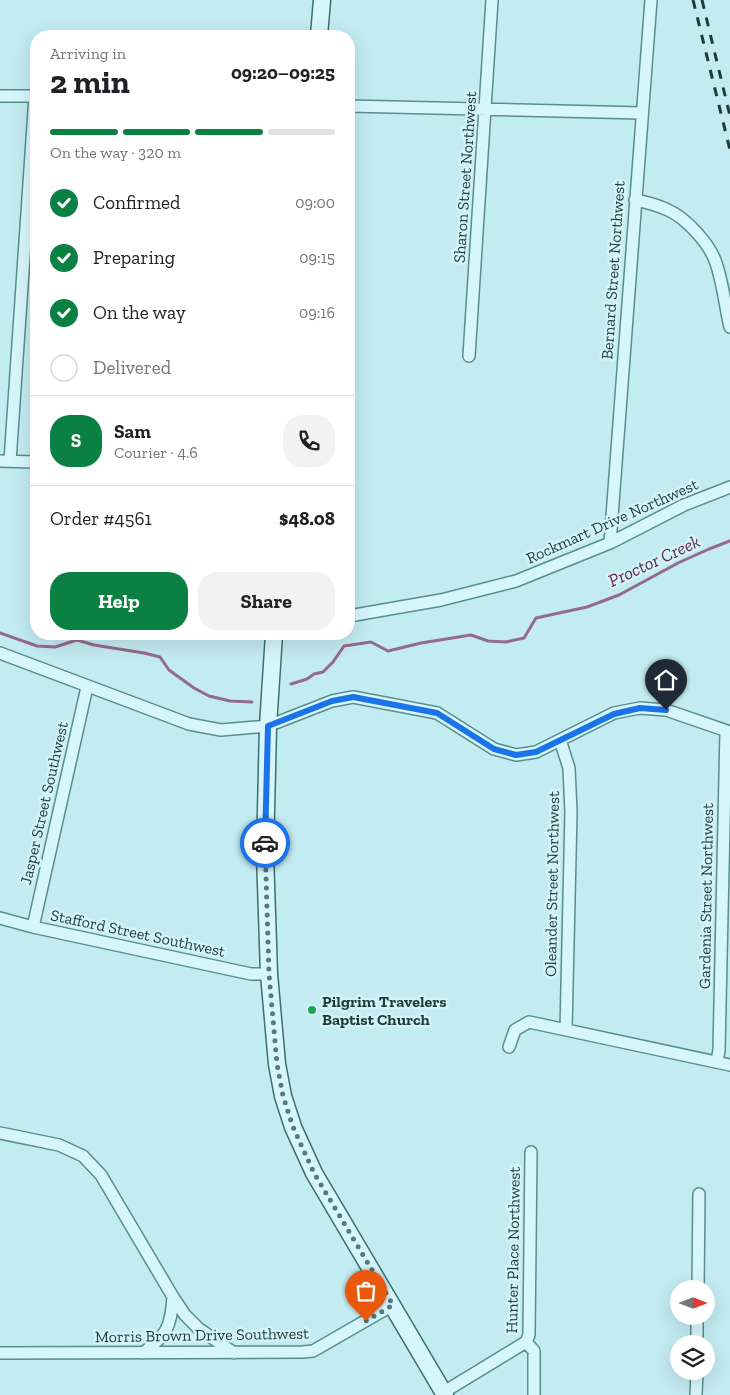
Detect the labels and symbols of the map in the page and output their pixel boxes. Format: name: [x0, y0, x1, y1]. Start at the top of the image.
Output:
street label: Sharon Street Northwest: [450, 90, 480, 264]
street label: Bernard Street Northwest: [597, 180, 629, 360]
street label: Rockmart Drive Northwest: [523, 474, 701, 568]
water label: Proctor Creek: [605, 530, 703, 592]
pin: [645, 659, 687, 710]
street label: Jasper Street Southwest: [16, 720, 72, 886]
street label: Oleander Street Northwest: [541, 791, 563, 977]
street label: Gardenia Street Northwest: [695, 803, 717, 989]
courier: [240, 818, 290, 868]
street label: Stafford Street Southwest: [49, 905, 227, 961]
place label: Pilgrim Travelers Baptist Church: [322, 992, 447, 1029]
marker: Pilgrim Travelers Baptist Church: [306, 1004, 318, 1016]
street label: Hunter Place Northwest: [502, 1166, 524, 1334]
pin: [345, 1270, 387, 1321]
north arrow: [670, 1280, 715, 1325]
street label: Morris Brown Drive Southwest: [95, 1324, 309, 1346]

